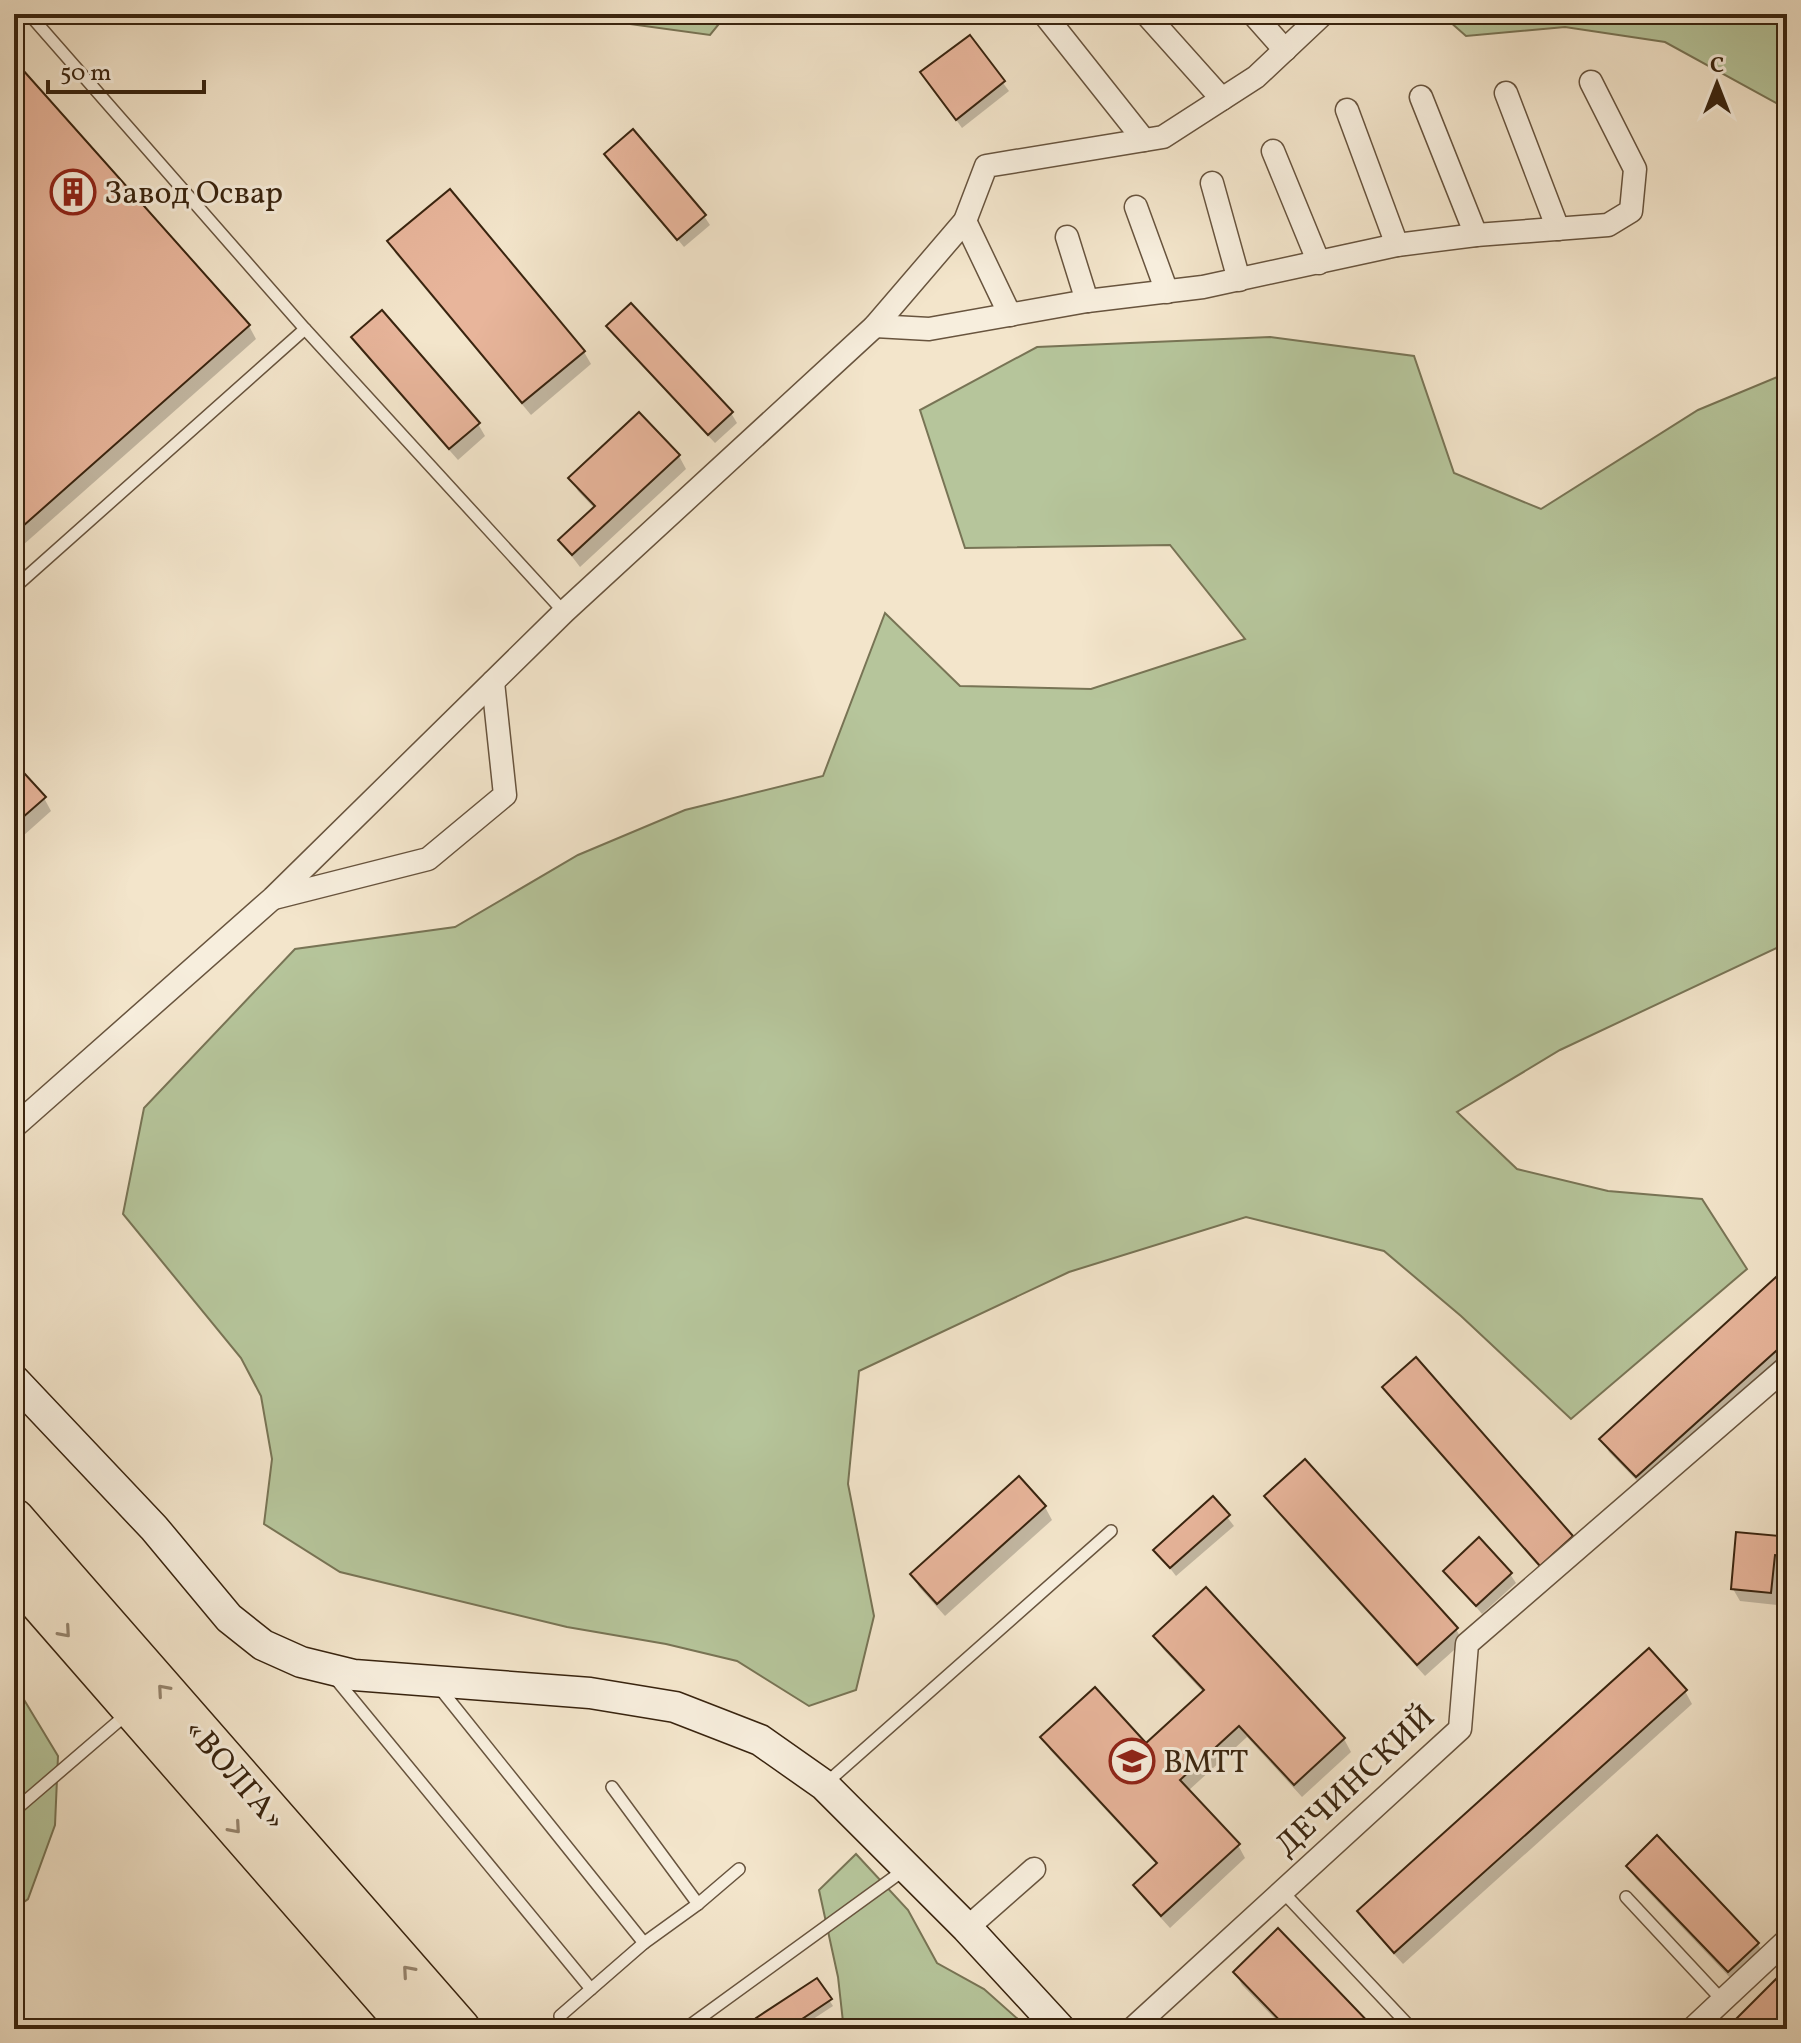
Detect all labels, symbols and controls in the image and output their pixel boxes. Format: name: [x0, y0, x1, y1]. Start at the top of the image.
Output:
scale bar: [48, 44, 204, 94]
north arrow: [1677, 44, 1757, 124]
text: С: [1710, 51, 1724, 82]
text: 50 m: [60, 57, 112, 91]
building icon: Завод Освар: [49, 168, 97, 216]
place label: Завод Освар: [104, 173, 283, 217]
one-way arrow: [55, 1622, 70, 1637]
one-way arrow: [159, 1685, 173, 1700]
street label: ДЕЧИНСКИЙ: [1267, 1697, 1446, 1868]
street label: «ВОЛГА»: [173, 1710, 295, 1841]
school or university icon: ВМТТ: [1108, 1737, 1156, 1785]
place label: ВМТТ: [1163, 1742, 1249, 1786]
one-way arrow: [226, 1819, 240, 1833]
one-way arrow: [403, 1965, 417, 1980]

